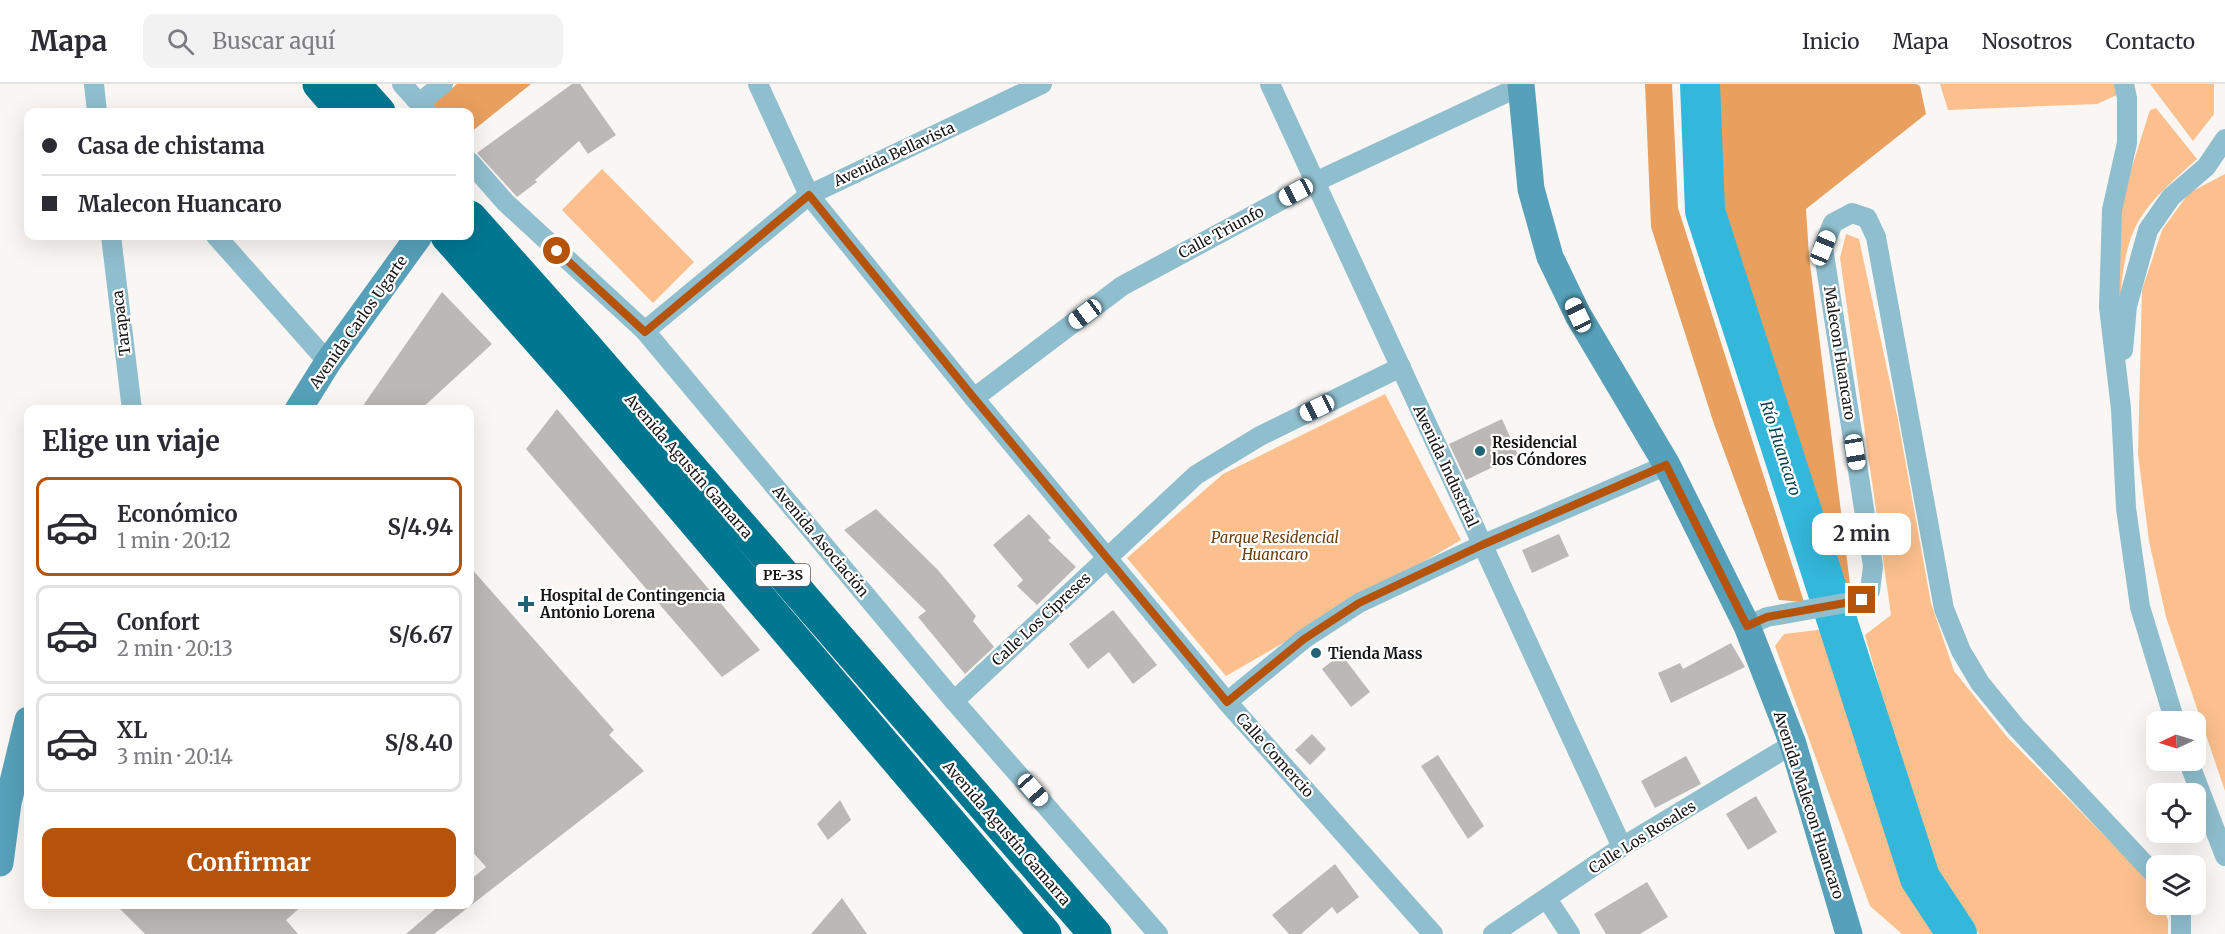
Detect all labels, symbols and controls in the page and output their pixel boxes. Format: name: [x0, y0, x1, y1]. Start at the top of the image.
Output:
search box: [143, 14, 563, 68]
text: Mapa: [30, 23, 107, 59]
icon: search: [164, 25, 197, 58]
text: Buscar aquí: [212, 27, 335, 55]
text: Inicio: [1802, 28, 1860, 55]
text: Mapa: [1893, 28, 1949, 55]
text: Nosotros: [1982, 28, 2072, 55]
text: Contacto: [2105, 28, 2195, 55]
street label: Avenida Bellavista: [829, 118, 958, 191]
text: Casa de chistama: [78, 132, 265, 160]
car: [1276, 176, 1316, 208]
text: Malecon Huancaro: [78, 190, 282, 218]
street label: Calle Triunfo: [1175, 201, 1267, 262]
car: [1808, 228, 1838, 268]
route start: [543, 237, 570, 264]
street label: Avenida Carlos Ugarte: [304, 252, 411, 393]
street label: Malecon Huancaro: [1820, 285, 1860, 421]
street label: Tarapaca: [108, 289, 134, 357]
car: [1562, 295, 1594, 335]
car: [1065, 296, 1105, 332]
street label: Avenida Agustín Gamarra: [620, 389, 757, 542]
car: [1297, 392, 1337, 424]
water label: Río Huancaro: [1756, 398, 1806, 498]
street label: Avenida Industrial: [1409, 401, 1483, 530]
text: Elige un viaje: [42, 424, 220, 458]
place label: Residencial los Cóndores: [1492, 433, 1587, 469]
car: [1843, 433, 1867, 471]
marker: Residencial los Cóndores: [1473, 444, 1487, 458]
street label: Avenida Asociación: [768, 481, 873, 601]
icon: car: [45, 500, 99, 554]
text: Económico: [117, 500, 238, 528]
text: S/4.94: [388, 513, 453, 541]
callout: 2 min: [1812, 513, 1912, 555]
text: 2 min: [1833, 521, 1890, 546]
text: 1 min · 20:12: [117, 528, 231, 553]
park label: Parque Residencial Huancaro: [1211, 528, 1339, 564]
road number: PE-3S: [756, 564, 810, 586]
street label: Calle Los Cipreses: [988, 568, 1094, 670]
place label: Hospital de Contingencia Antonio Lorena: [539, 586, 726, 622]
route end: [1848, 586, 1875, 613]
marker: Hospital de Contingencia Antonio Lorena: [517, 595, 535, 613]
icon: car: [45, 608, 99, 662]
text: Confort: [117, 608, 200, 636]
text: S/6.67: [389, 621, 453, 649]
text: 2 min · 20:13: [117, 636, 233, 661]
place label: Tienda Mass: [1328, 644, 1423, 663]
marker: Tienda Mass: [1309, 646, 1323, 660]
street label: Avenida Malecon Huancaro: [1769, 708, 1848, 902]
street label: Calle Comercio: [1232, 709, 1318, 801]
north arrow: [2146, 711, 2206, 771]
map controls: [2146, 711, 2206, 915]
icon: car: [45, 716, 99, 770]
text: XL: [117, 716, 147, 744]
text: S/8.40: [385, 729, 453, 757]
text: 3 min · 20:14: [117, 744, 233, 769]
street label: Avenida Agustín Gamarra: [938, 756, 1075, 909]
car: [1014, 771, 1052, 809]
button: locate: [2146, 783, 2206, 843]
street label: Calle Los Rosales: [1585, 796, 1699, 878]
button: Confirmar: [42, 828, 456, 897]
button: layers: [2146, 855, 2206, 915]

